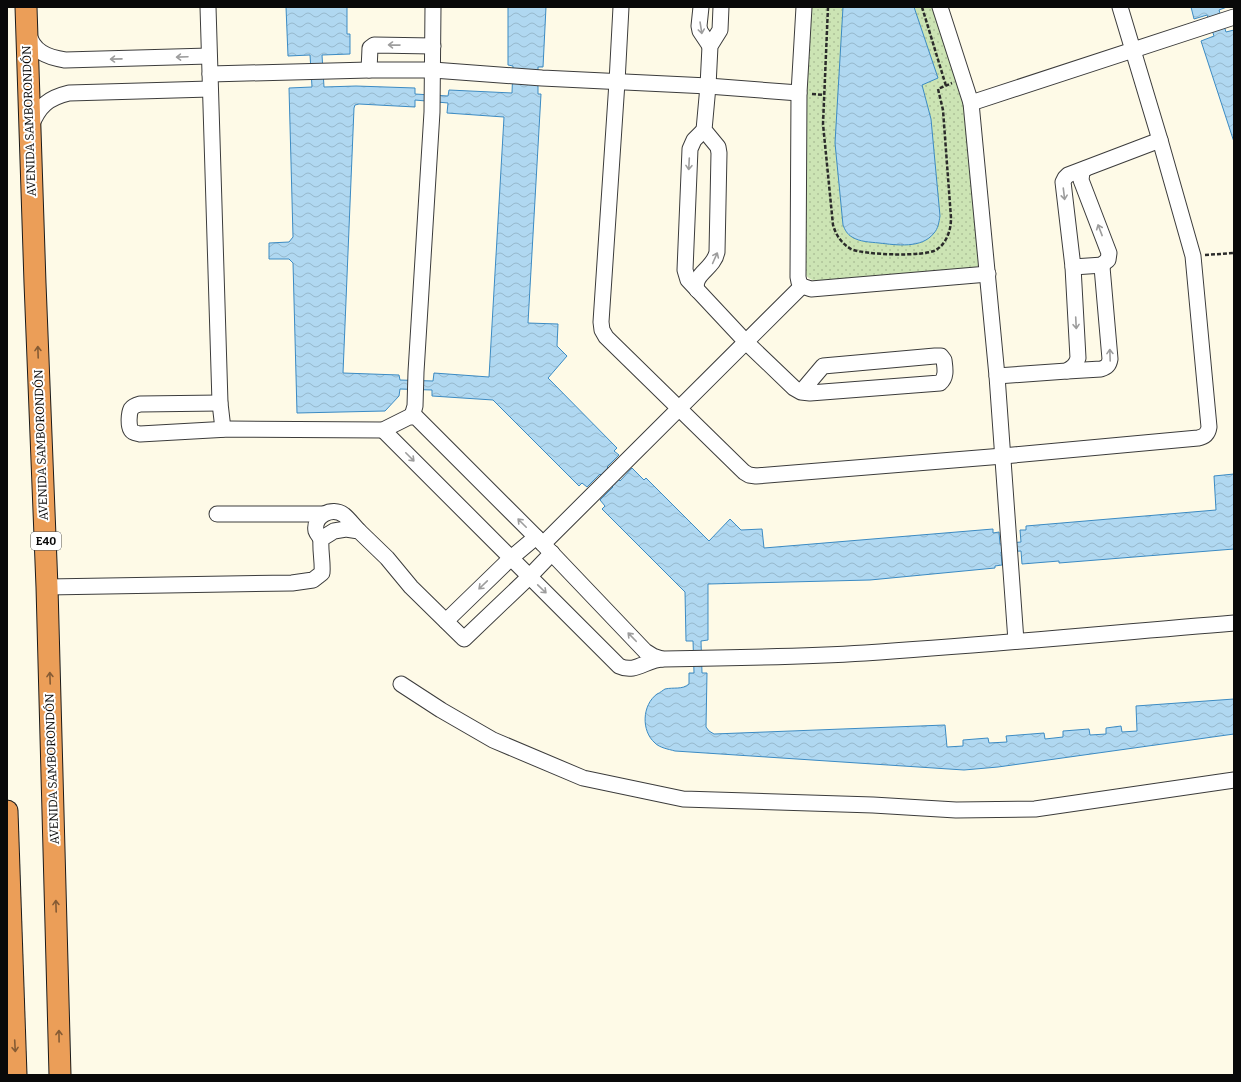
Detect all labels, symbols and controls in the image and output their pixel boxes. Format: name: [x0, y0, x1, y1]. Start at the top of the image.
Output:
one-way arrow: [697, 21, 705, 34]
one-way arrow: [388, 41, 401, 49]
street label: AVENIDA SAMBORONDÓN: [18, 45, 39, 197]
one-way arrow: [176, 53, 189, 61]
one-way arrow: [110, 55, 123, 63]
one-way arrow: [686, 157, 693, 170]
one-way arrow: [1060, 187, 1068, 200]
one-way arrow: [1096, 224, 1104, 236]
one-way arrow: [711, 252, 719, 264]
one-way arrow: [1072, 316, 1080, 329]
one-way arrow: [34, 346, 41, 359]
one-way arrow: [1106, 349, 1113, 362]
street label: AVENIDA SAMBORONDÓN: [30, 369, 51, 521]
one-way arrow: [405, 452, 415, 462]
one-way arrow: [517, 518, 527, 528]
road number: E40: [31, 532, 61, 550]
one-way arrow: [478, 580, 488, 590]
one-way arrow: [537, 584, 547, 594]
one-way arrow: [627, 631, 636, 642]
one-way arrow: [46, 672, 54, 685]
street label: AVENIDA SAMBORONDÓN: [41, 693, 62, 845]
one-way arrow: [52, 900, 60, 913]
one-way arrow: [55, 1030, 63, 1043]
one-way arrow: [11, 1039, 19, 1052]

